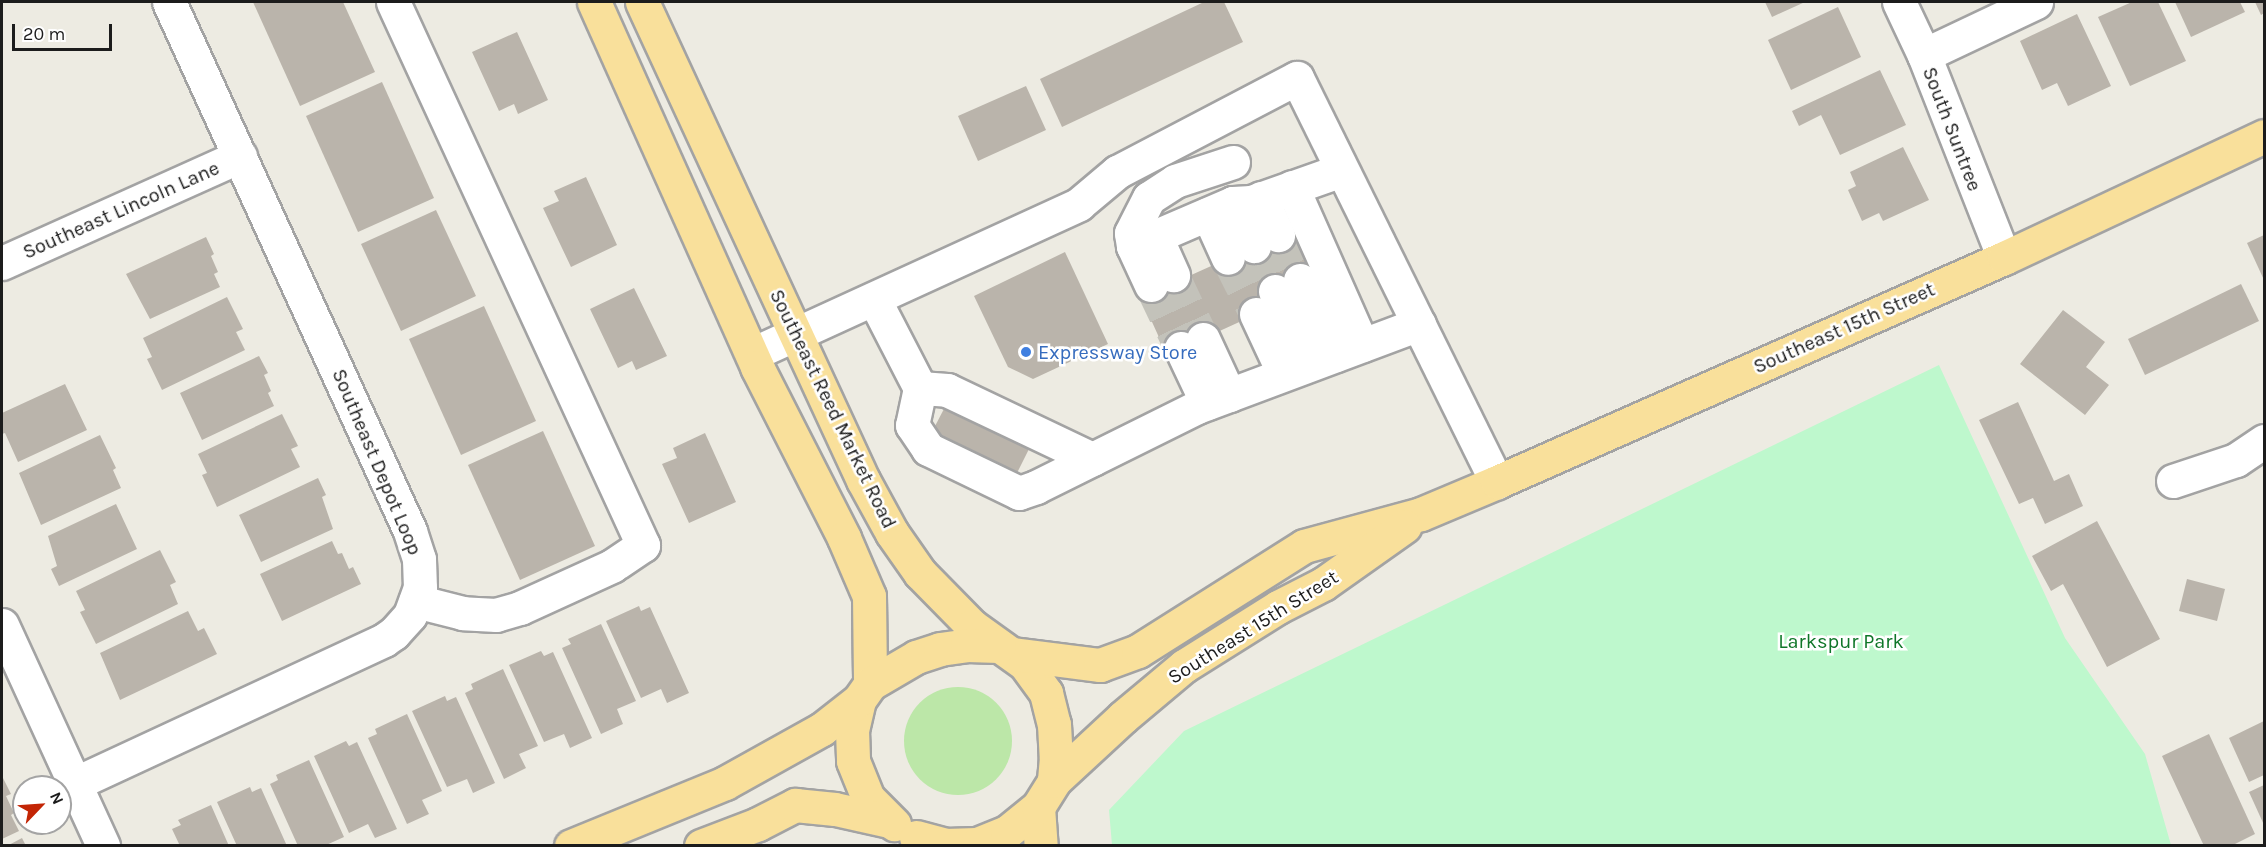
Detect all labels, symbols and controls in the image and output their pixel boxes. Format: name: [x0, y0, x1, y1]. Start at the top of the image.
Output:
scale bar: [15, 12, 116, 50]
text: 20 m: [23, 23, 65, 45]
street label: South Suntree: [1917, 64, 1987, 194]
street label: Southeast Lincoln Lane: [19, 156, 223, 264]
street label: Southeast 15th Street: [1750, 277, 1938, 379]
street label: Southeast Reed Market Road: [765, 285, 901, 533]
place label: Expressway Store: [1038, 340, 1197, 364]
marker: Expressway Store: [1019, 345, 1033, 359]
street label: Southeast Depot Loop: [327, 365, 427, 559]
street label: Southeast 15th Street: [1164, 565, 1342, 689]
park label: Larkspur Park: [1778, 629, 1904, 653]
north arrow: [12, 775, 72, 835]
text: N: [46, 789, 68, 807]

